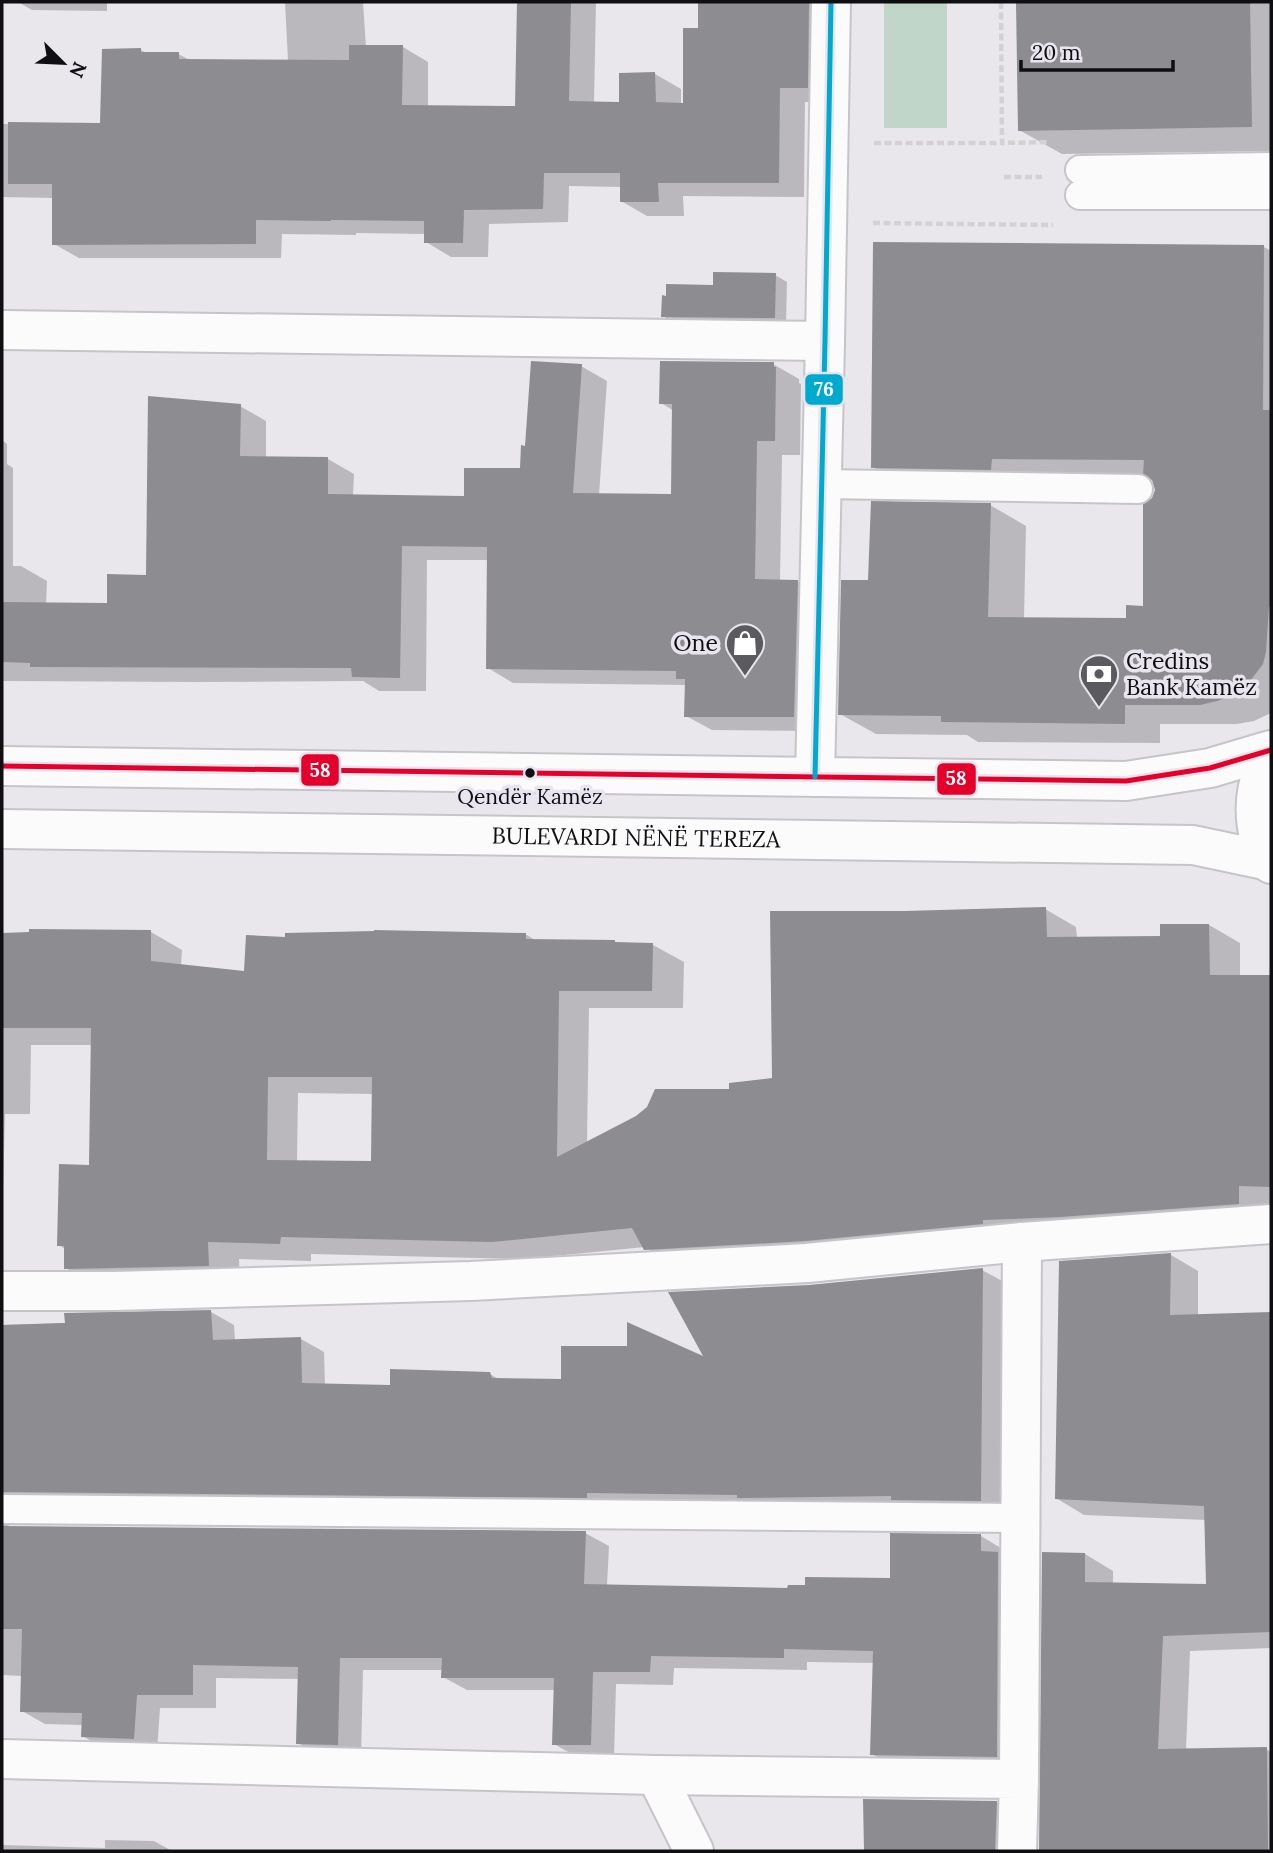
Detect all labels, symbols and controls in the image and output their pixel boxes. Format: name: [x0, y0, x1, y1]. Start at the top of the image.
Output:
north arrow: [28, 28, 98, 98]
scale bar: [1021, 28, 1173, 72]
text: 20 m: [1032, 39, 1081, 66]
text: N: [64, 58, 92, 82]
line badge: 76: [804, 373, 844, 406]
text: 76: [814, 377, 834, 401]
shop icon: One: [724, 622, 766, 677]
place label: One: [673, 628, 718, 657]
place label: Credins Bank Kamëz: [1126, 646, 1257, 701]
bank icon: Credins Bank Kamëz: [1078, 653, 1120, 708]
line badge: 58: [300, 753, 340, 787]
text: 58: [309, 758, 331, 782]
line badge: 58: [936, 762, 977, 796]
marker: Qendër Kamëz: [523, 766, 537, 780]
text: 58: [945, 766, 967, 790]
place label: Qendër Kamëz: [457, 783, 603, 810]
street label: BULEVARDI NËNË TEREZA: [491, 821, 781, 853]

